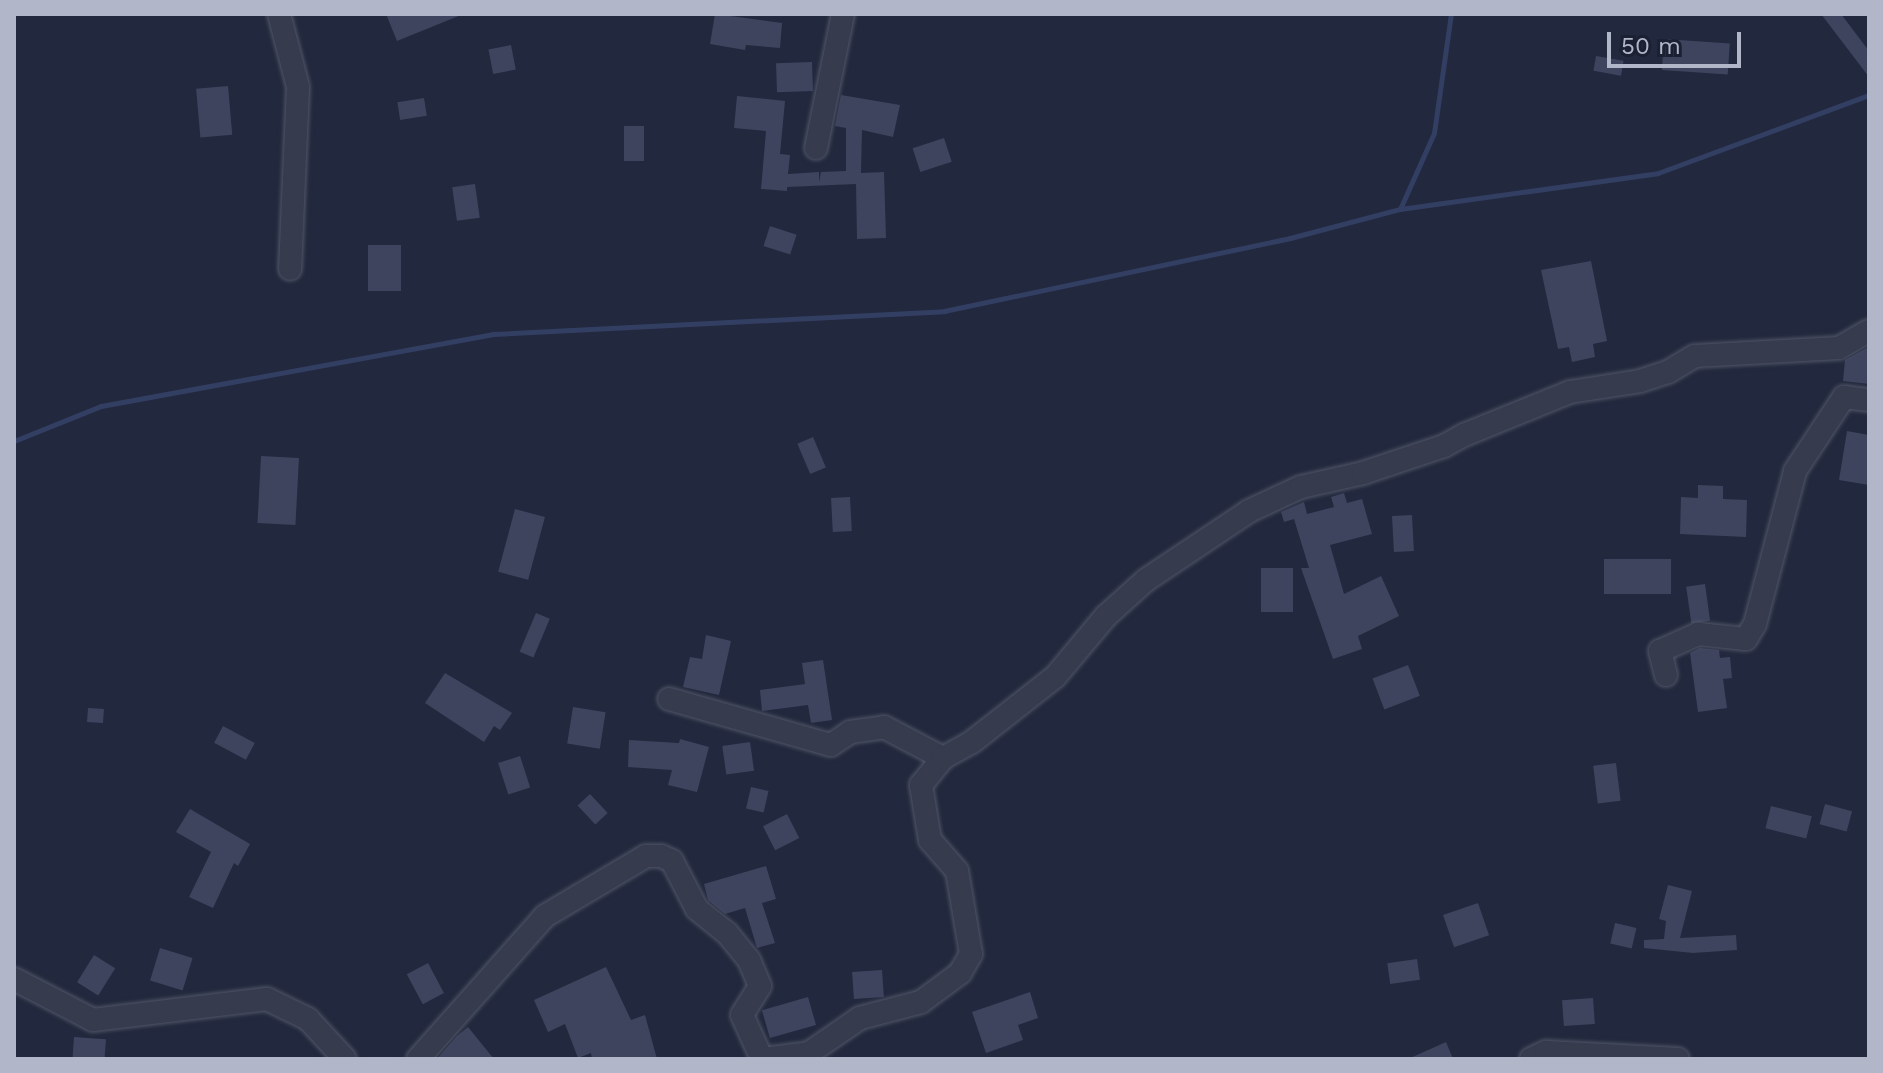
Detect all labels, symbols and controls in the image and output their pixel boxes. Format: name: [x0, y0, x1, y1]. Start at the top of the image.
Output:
scale bar: [1611, 16, 1745, 66]
text: 50 m: [1621, 32, 1681, 60]

